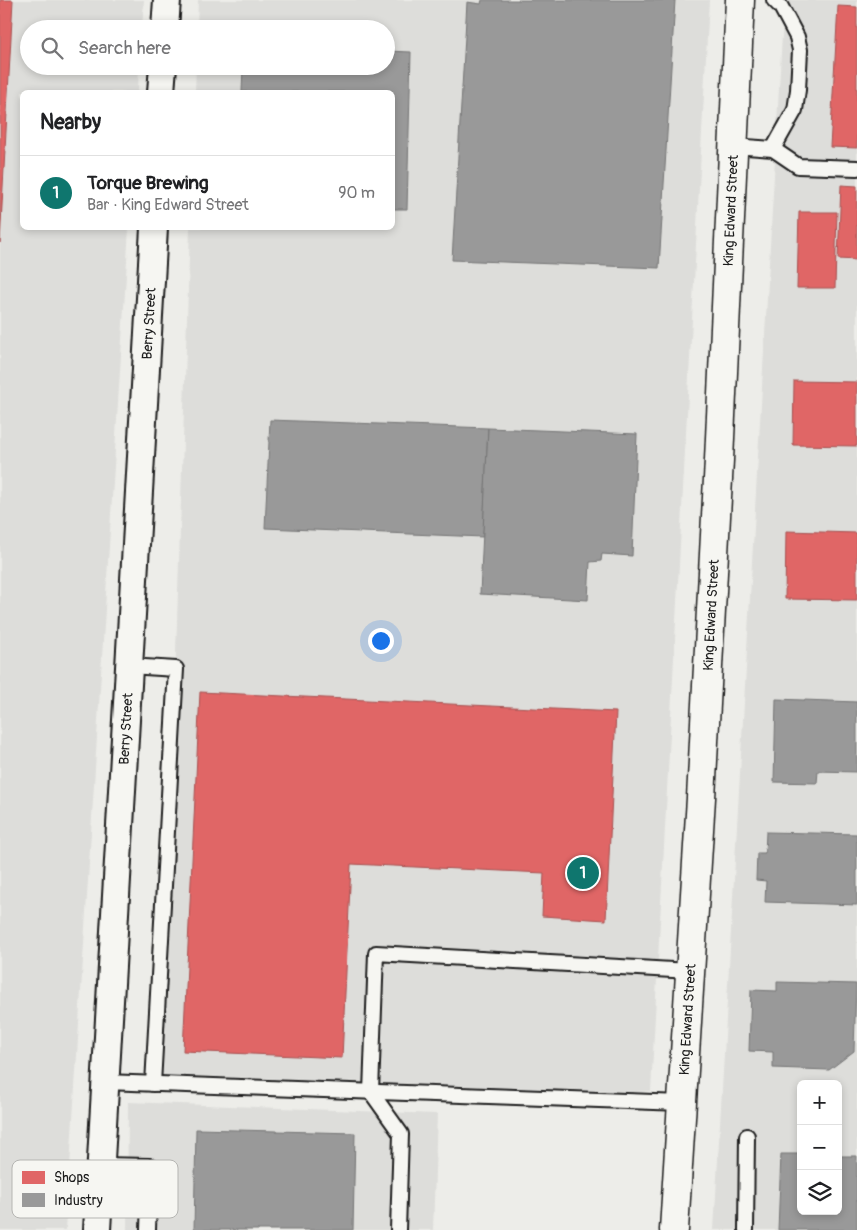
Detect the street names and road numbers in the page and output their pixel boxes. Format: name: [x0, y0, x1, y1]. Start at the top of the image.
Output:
street label: King Edward Street: [720, 154, 742, 267]
street label: Berry Street: [139, 287, 160, 360]
street label: King Edward Street: [700, 559, 723, 671]
street label: Berry Street: [115, 692, 137, 765]
street label: King Edward Street: [676, 963, 700, 1076]

